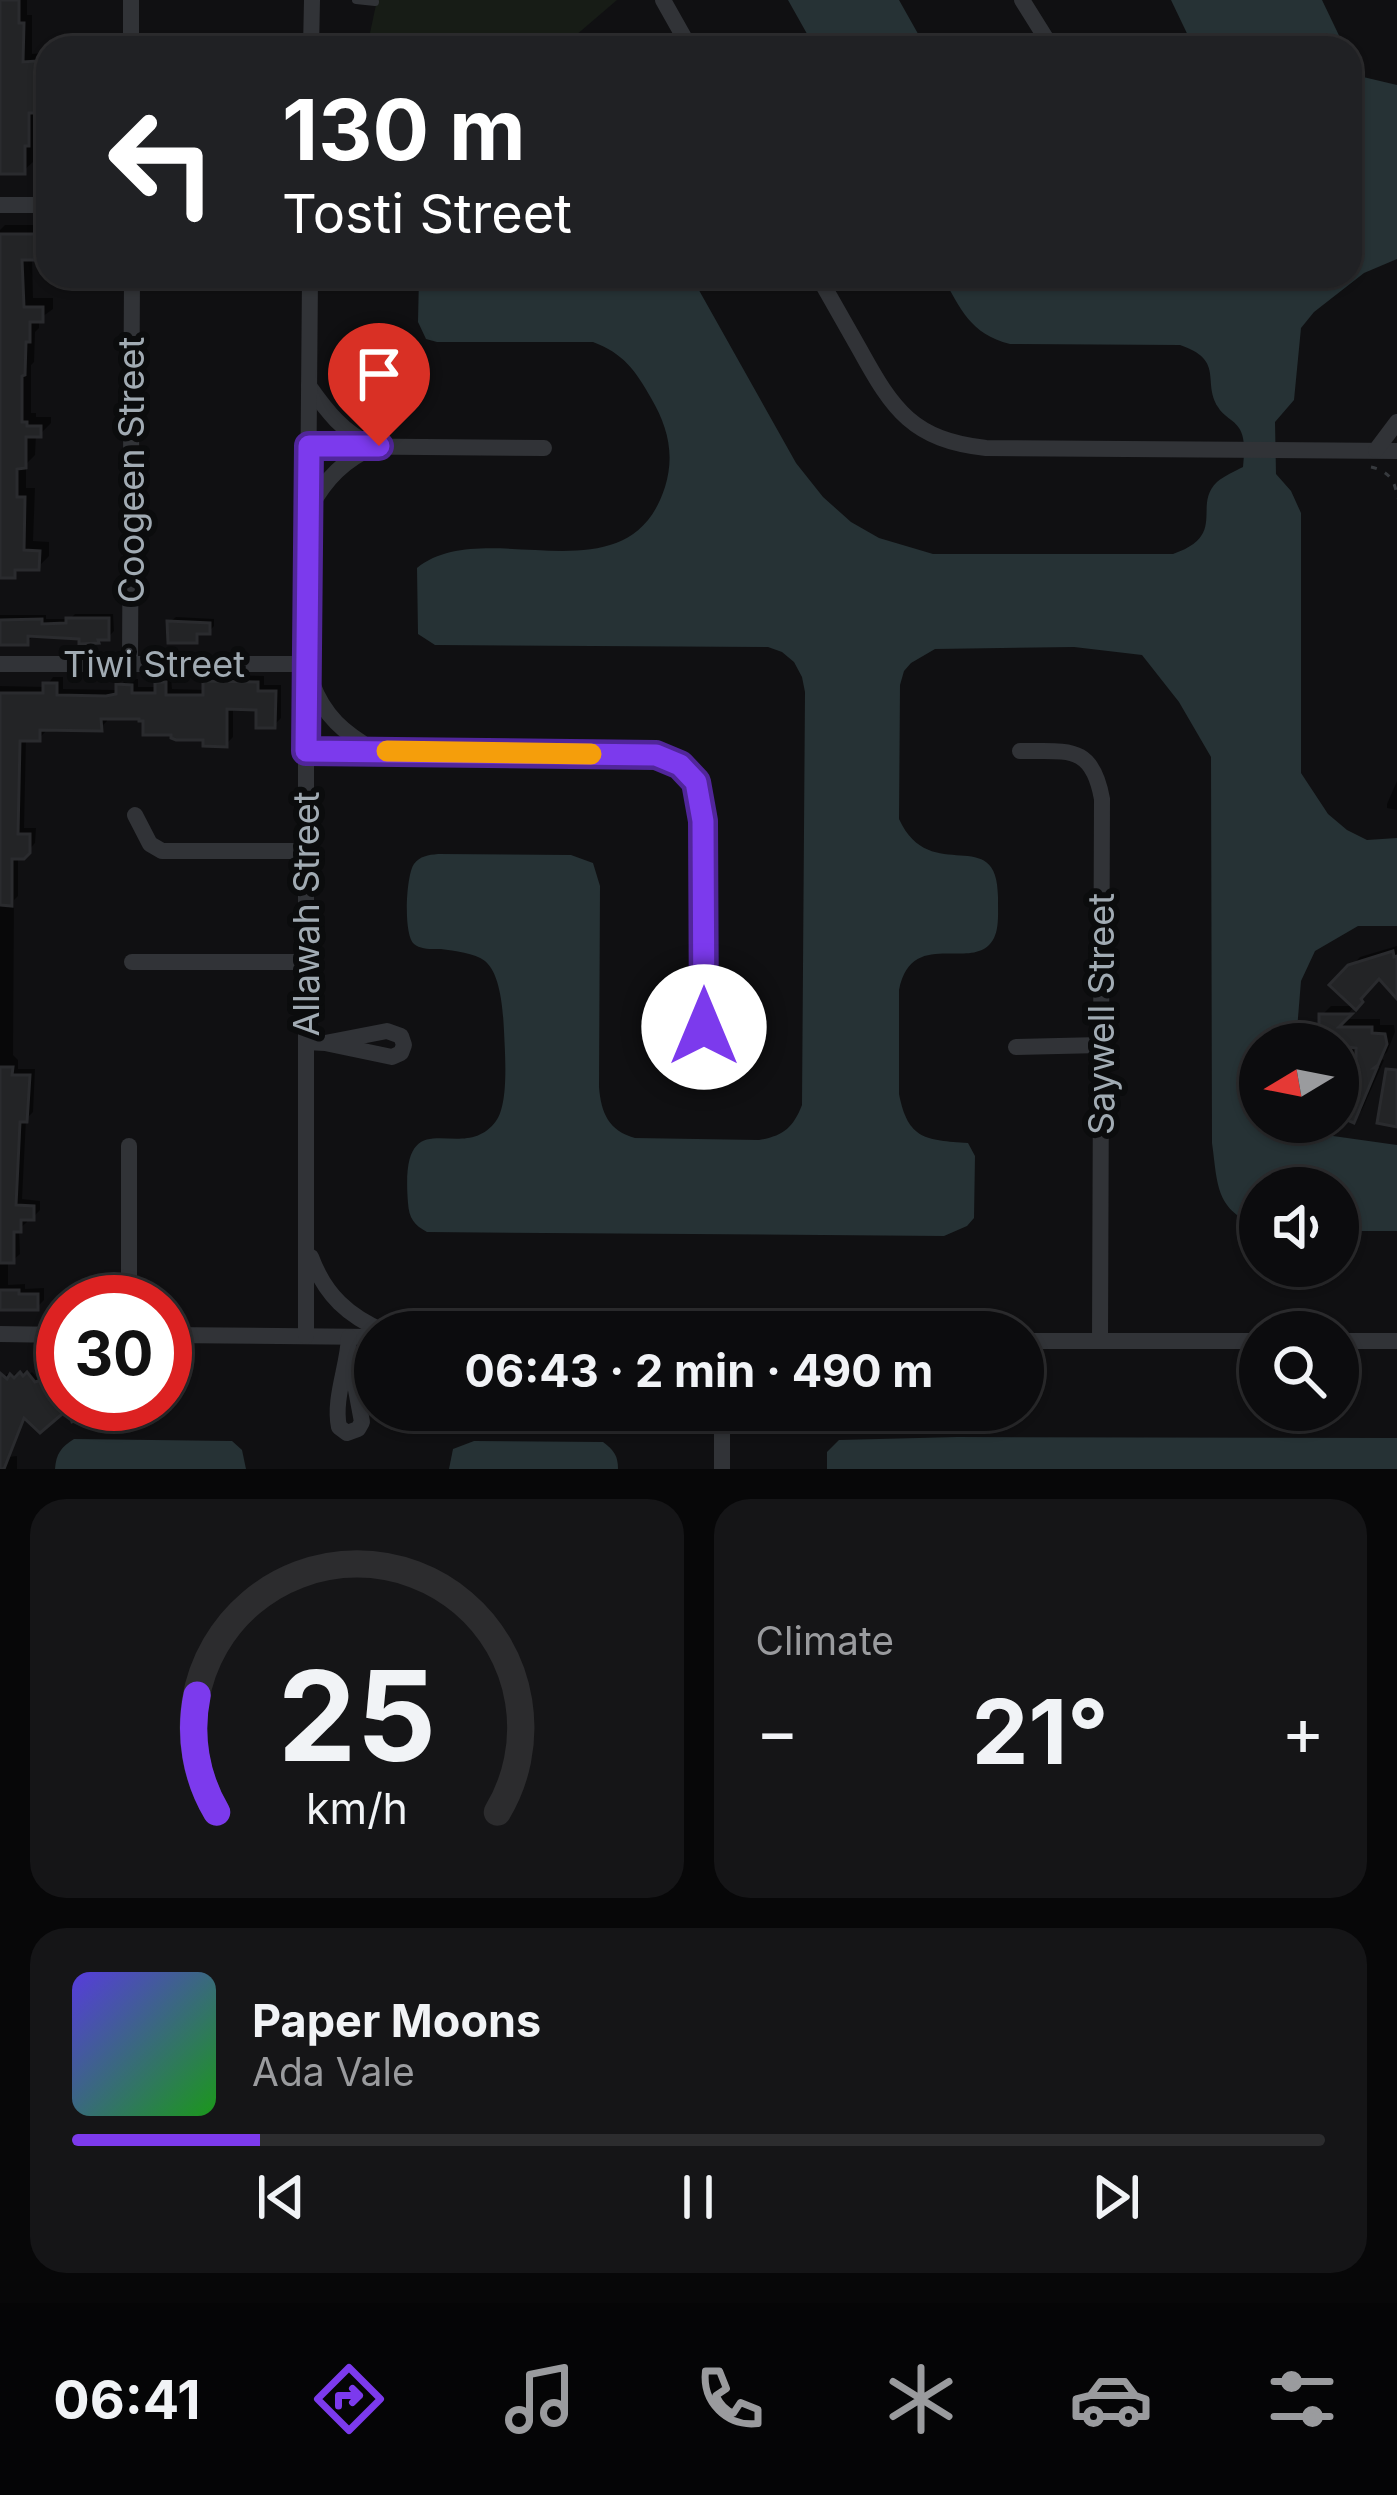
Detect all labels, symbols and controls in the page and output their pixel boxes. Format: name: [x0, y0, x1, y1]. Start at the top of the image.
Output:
text: 130 m: [282, 79, 526, 180]
icon: left: [84, 84, 240, 240]
text: Tosti Street: [282, 181, 572, 246]
pin: [328, 323, 430, 446]
street label: Coogeen Street: [109, 337, 153, 603]
icon: arrive: [346, 341, 412, 407]
street label: Tiwi Street: [63, 642, 245, 686]
street label: Allawah Street: [284, 791, 328, 1037]
street label: Saywell Street: [1079, 893, 1123, 1135]
position arrow: [641, 964, 767, 1090]
north arrow: [1239, 1023, 1359, 1143]
map controls: [1239, 1023, 1359, 1431]
button: sound: [1239, 1167, 1359, 1287]
speed limit sign: 30: [36, 1275, 192, 1431]
button: search: [1239, 1311, 1359, 1431]
text: 06:43 · 2 min · 490 m: [465, 1343, 933, 1398]
text: Climate: [756, 1617, 894, 1664]
text: 25: [278, 1640, 436, 1791]
text: 21°: [972, 1677, 1109, 1786]
text: −: [756, 1691, 799, 1771]
text: +: [1281, 1691, 1325, 1771]
text: km/h: [306, 1781, 408, 1833]
text: Paper Moons: [252, 1993, 541, 2048]
text: Ada Vale: [252, 2048, 415, 2095]
icon: previous: [248, 2164, 314, 2230]
icon: pause: [665, 2164, 731, 2230]
icon: next: [1083, 2164, 1149, 2230]
icon: directions: [307, 2357, 391, 2441]
icon: music: [498, 2357, 582, 2441]
icon: phone: [688, 2357, 772, 2441]
icon: climate: [879, 2357, 963, 2441]
icon: car: [1069, 2357, 1153, 2441]
icon: filters: [1260, 2357, 1344, 2441]
text: 06:41: [53, 2367, 201, 2432]

